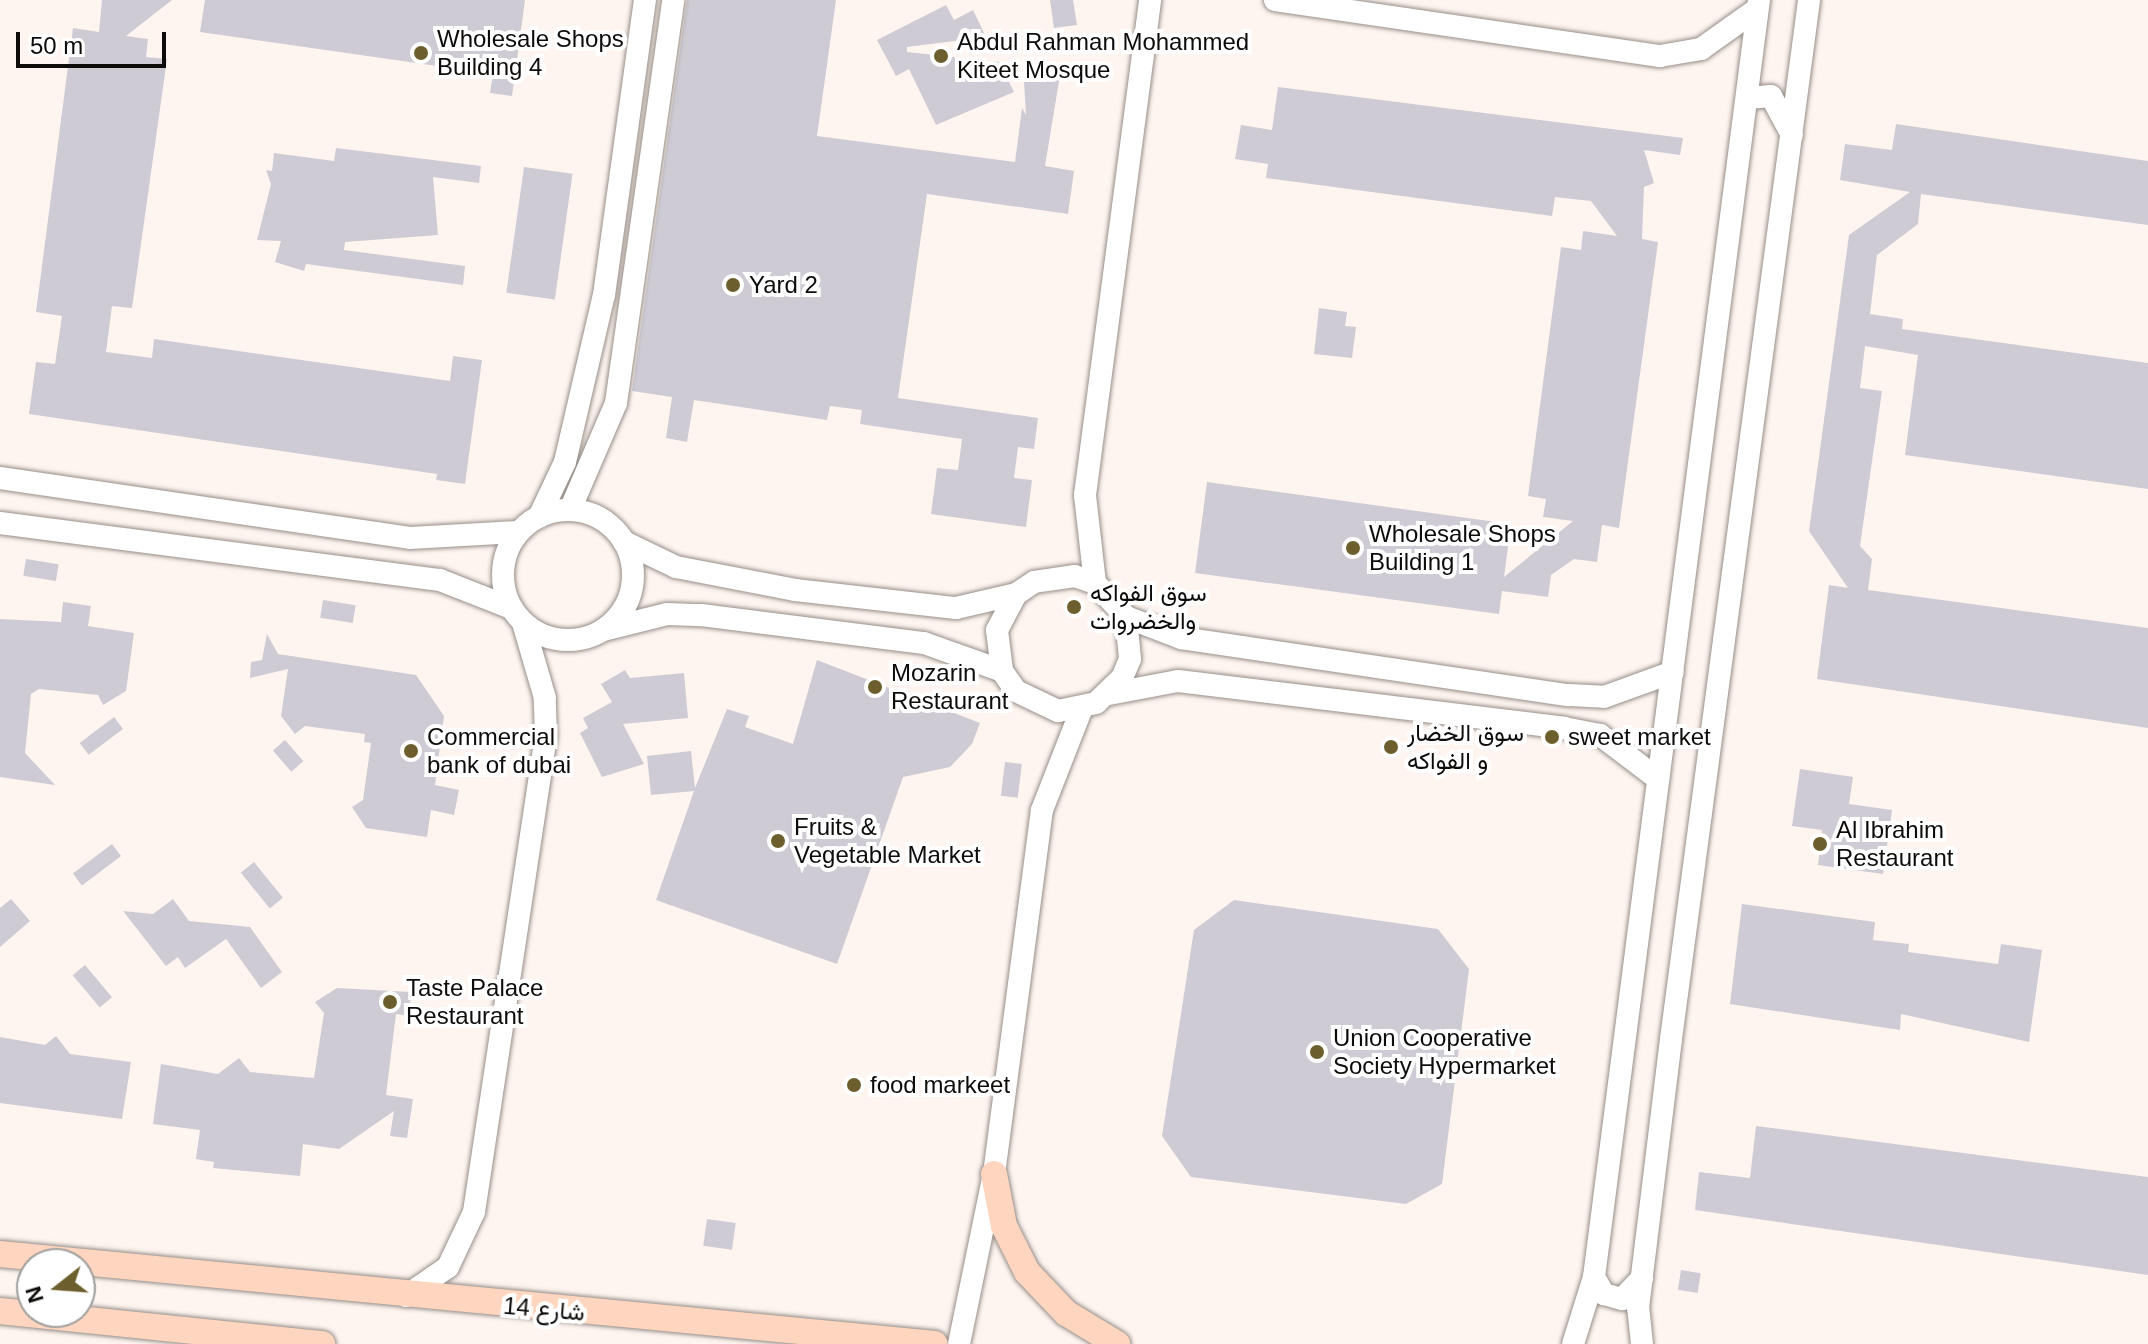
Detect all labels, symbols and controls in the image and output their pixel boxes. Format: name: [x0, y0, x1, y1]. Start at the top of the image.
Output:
scale bar: [20, 16, 170, 66]
place label: Wholesale Shops Building 4: [437, 25, 624, 81]
place label: Abdul Rahman Mohammed Kiteet Mosque: [957, 28, 1249, 84]
text: 50 m: [30, 32, 83, 59]
marker: Wholesale Shops Building 4: [412, 44, 430, 62]
marker: Abdul Rahman Mohammed Kiteet Mosque: [932, 47, 950, 65]
place label: Yard 2: [749, 271, 818, 299]
marker: Yard 2: [724, 276, 742, 294]
place label: Wholesale Shops Building 1: [1369, 520, 1556, 576]
marker: Wholesale Shops Building 1: [1344, 539, 1362, 557]
place label: سوق الفواكه والخضروات: [1090, 579, 1207, 635]
marker: سوق الفواكه والخضروات: [1065, 598, 1083, 616]
place label: Mozarin Restaurant: [891, 659, 1008, 715]
marker: Mozarin Restaurant: [866, 678, 884, 696]
place label: سوق الخضار و الفواكه: [1407, 719, 1524, 775]
place label: Commercial bank of dubai: [427, 723, 571, 779]
place label: sweet market: [1568, 723, 1711, 751]
marker: sweet market: [1543, 728, 1561, 746]
marker: سوق الخضار و الفواكه: [1382, 738, 1400, 756]
marker: Commercial bank of dubai: [402, 742, 420, 760]
place label: Fruits & Vegetable Market: [794, 813, 981, 869]
place label: Al Ibrahim Restaurant: [1836, 816, 1953, 872]
marker: Fruits & Vegetable Market: [769, 832, 787, 850]
marker: Al Ibrahim Restaurant: [1811, 835, 1829, 853]
place label: Taste Palace Restaurant: [406, 974, 543, 1030]
marker: Taste Palace Restaurant: [381, 993, 399, 1011]
place label: Union Cooperative Society Hypermarket: [1333, 1024, 1556, 1080]
marker: Union Cooperative Society Hypermarket: [1308, 1043, 1326, 1061]
place label: food markeet: [870, 1071, 1010, 1099]
marker: food markeet: [845, 1076, 863, 1094]
north arrow: [16, 1248, 96, 1328]
text: N: [20, 1283, 49, 1306]
street label: شارع 14: [502, 1291, 586, 1327]

